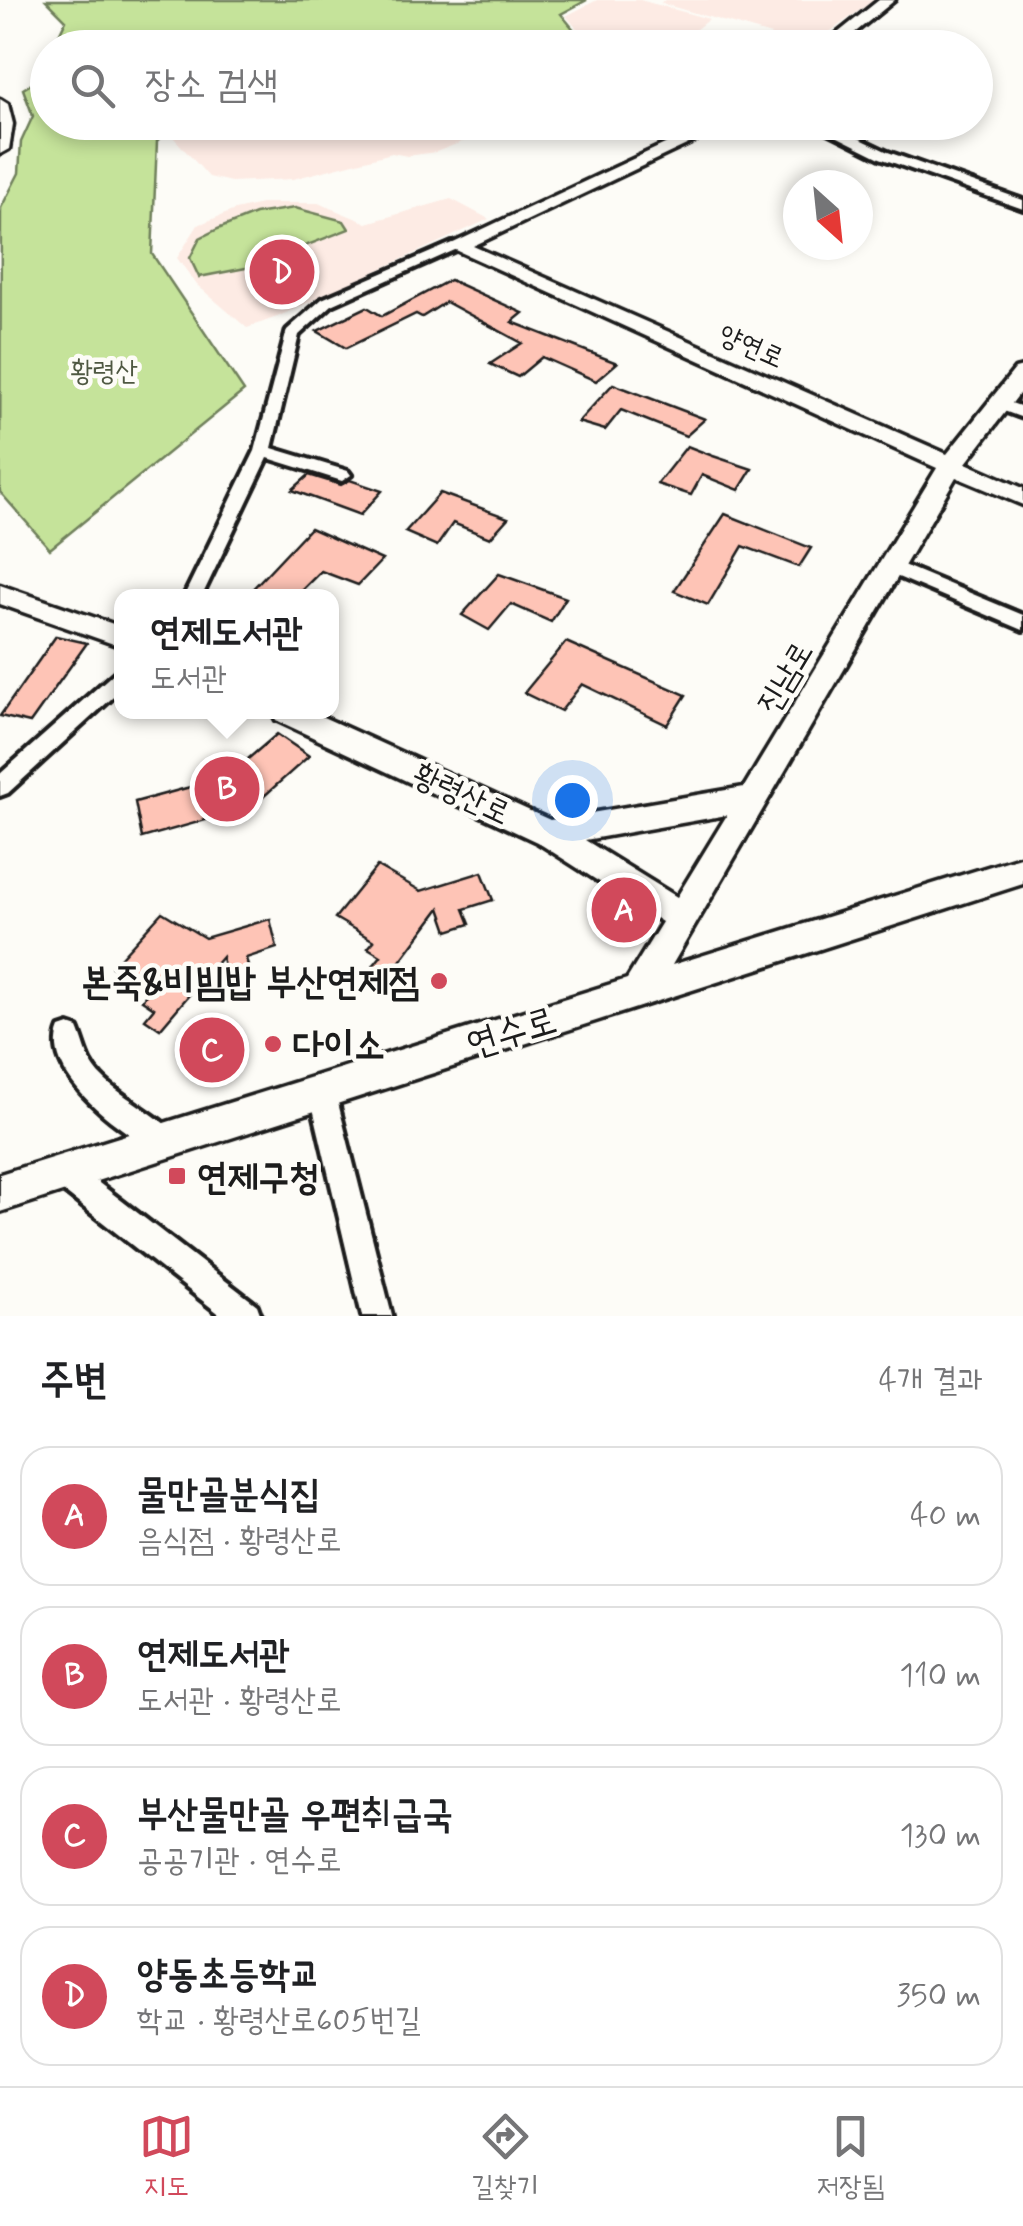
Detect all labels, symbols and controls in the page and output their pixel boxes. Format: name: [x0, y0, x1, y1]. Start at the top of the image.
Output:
search box: [30, 30, 993, 140]
icon: search: [65, 58, 120, 113]
text: 장소 검색: [145, 61, 278, 110]
north arrow: [783, 170, 873, 260]
pin: D: [250, 234, 314, 310]
street label: 양연로: [713, 317, 789, 378]
park label: 황령산: [70, 354, 138, 391]
popup: [114, 589, 339, 719]
text: 연제도서관: [150, 609, 303, 658]
street label: 진남로: [748, 634, 824, 722]
text: 도서관: [150, 658, 227, 700]
pin: B: [194, 752, 260, 826]
street label: 황령산로: [406, 754, 517, 836]
your location: [547, 775, 598, 826]
pin: A: [592, 872, 656, 948]
place label: 본죽&비빔밥 부산연제점: [81, 959, 419, 1008]
marker: 본죽&비빔밥 부산연제점: [428, 970, 450, 992]
street label: 연수로: [461, 997, 563, 1070]
pin: C: [180, 1012, 244, 1088]
place label: 다이소: [293, 1022, 385, 1071]
marker: 다이소: [262, 1033, 284, 1055]
place label: 연제구청: [197, 1154, 319, 1203]
marker: 연제구청: [166, 1165, 188, 1187]
text: 주변: [40, 1354, 108, 1409]
text: 4개 결과: [878, 1360, 983, 1402]
text: 물만골분식집: [137, 1471, 320, 1520]
text: A: [64, 1495, 85, 1537]
text: 40 m: [910, 1495, 981, 1537]
text: 음식점 · 황령산로: [137, 1520, 342, 1562]
text: 연제도서관: [137, 1631, 290, 1680]
text: B: [64, 1655, 85, 1697]
text: 110 m: [900, 1655, 981, 1697]
text: 도서관 · 황령산로: [137, 1680, 342, 1722]
text: 부산물만골 우편취급국: [137, 1791, 453, 1840]
text: C: [63, 1815, 86, 1857]
text: 130 m: [900, 1815, 981, 1857]
text: 공공기관 · 연수로: [137, 1840, 342, 1882]
text: 양동초등학교: [137, 1951, 320, 2000]
text: D: [63, 1975, 86, 2017]
text: 350 m: [896, 1975, 981, 2017]
text: 학교 · 황령산로605번길: [137, 2000, 421, 2042]
tab: 지도: [139, 2109, 194, 2206]
tab: 길찾기: [471, 2109, 539, 2206]
tab: 저장됨: [817, 2109, 884, 2206]

